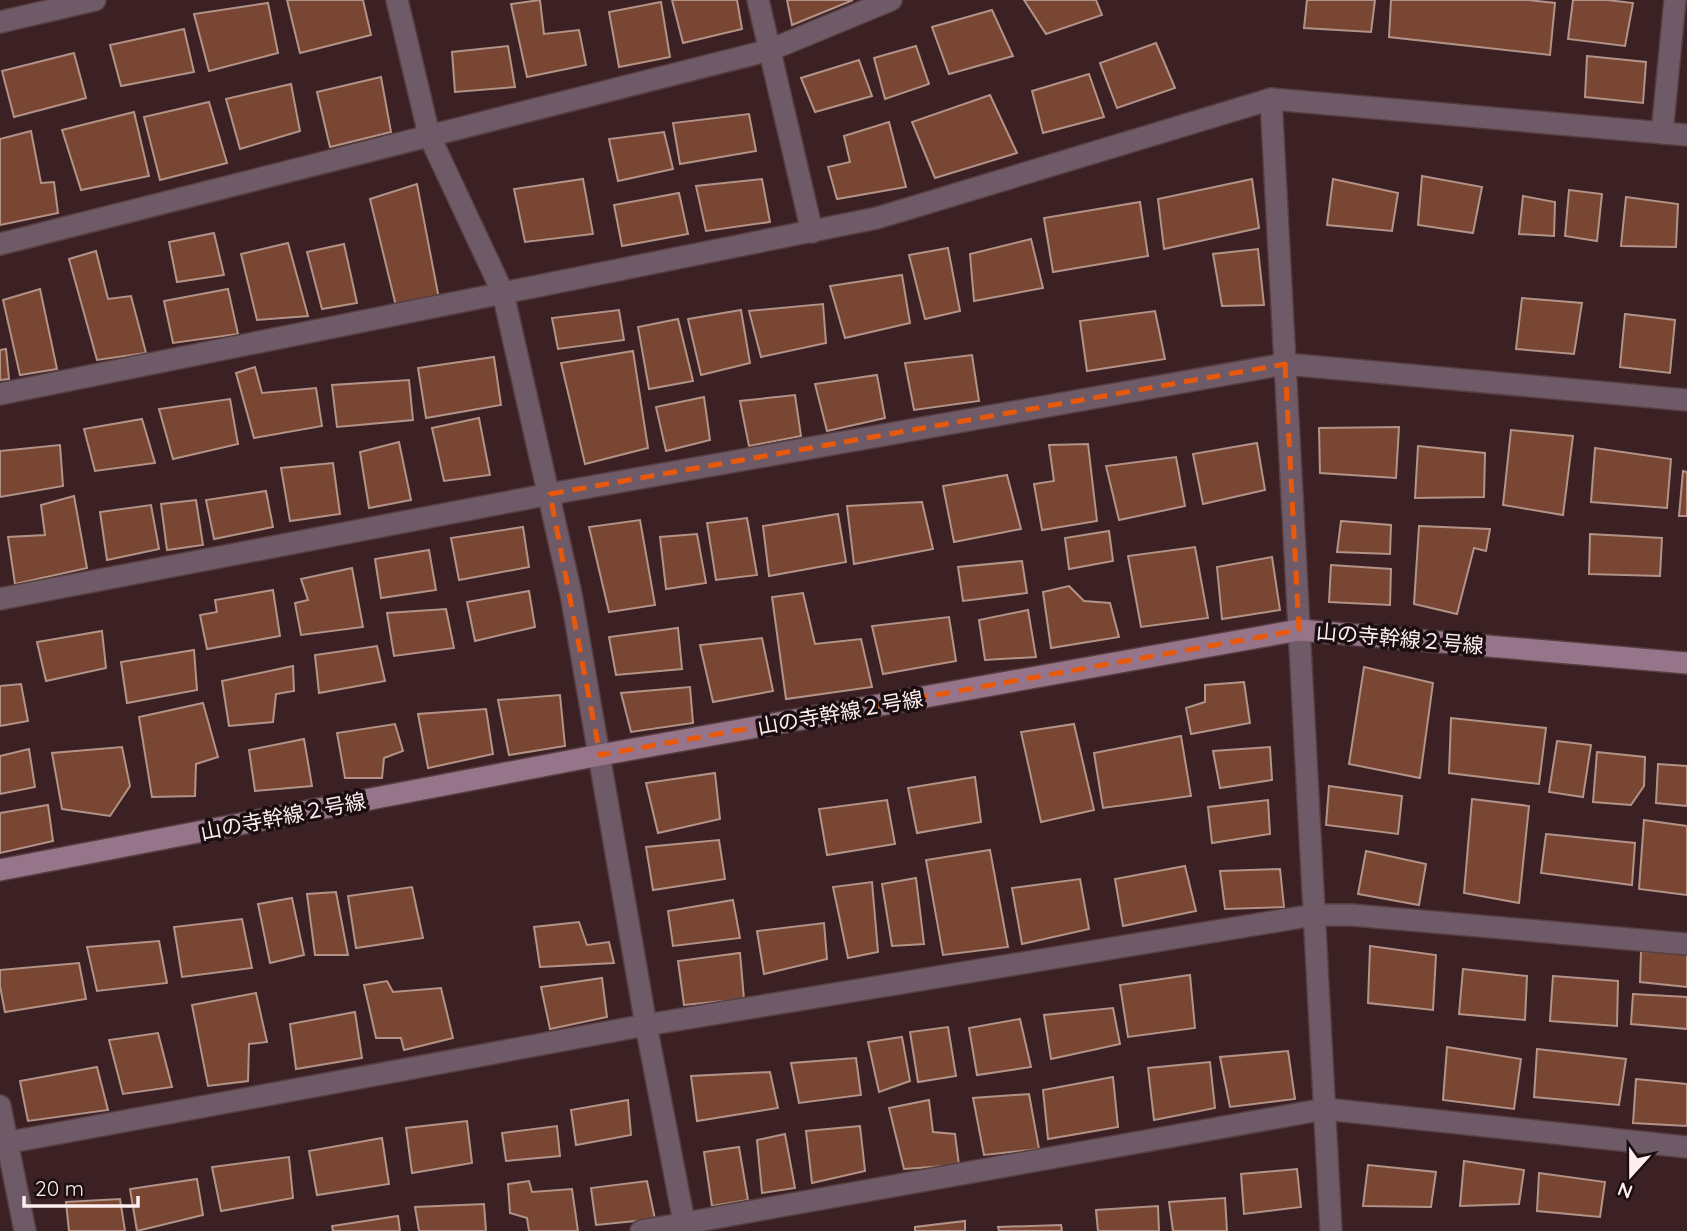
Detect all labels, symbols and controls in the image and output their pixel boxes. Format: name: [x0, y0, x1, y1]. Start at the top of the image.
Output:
street label: 山の寺幹線２号線: [1315, 618, 1485, 658]
street label: 山の寺幹線２号線: [755, 685, 925, 739]
street label: 山の寺幹線２号線: [198, 787, 368, 845]
north arrow: [1596, 1140, 1666, 1210]
scale bar: [24, 1164, 138, 1208]
text: 20 m: [35, 1175, 84, 1201]
text: N: [1614, 1177, 1636, 1205]

